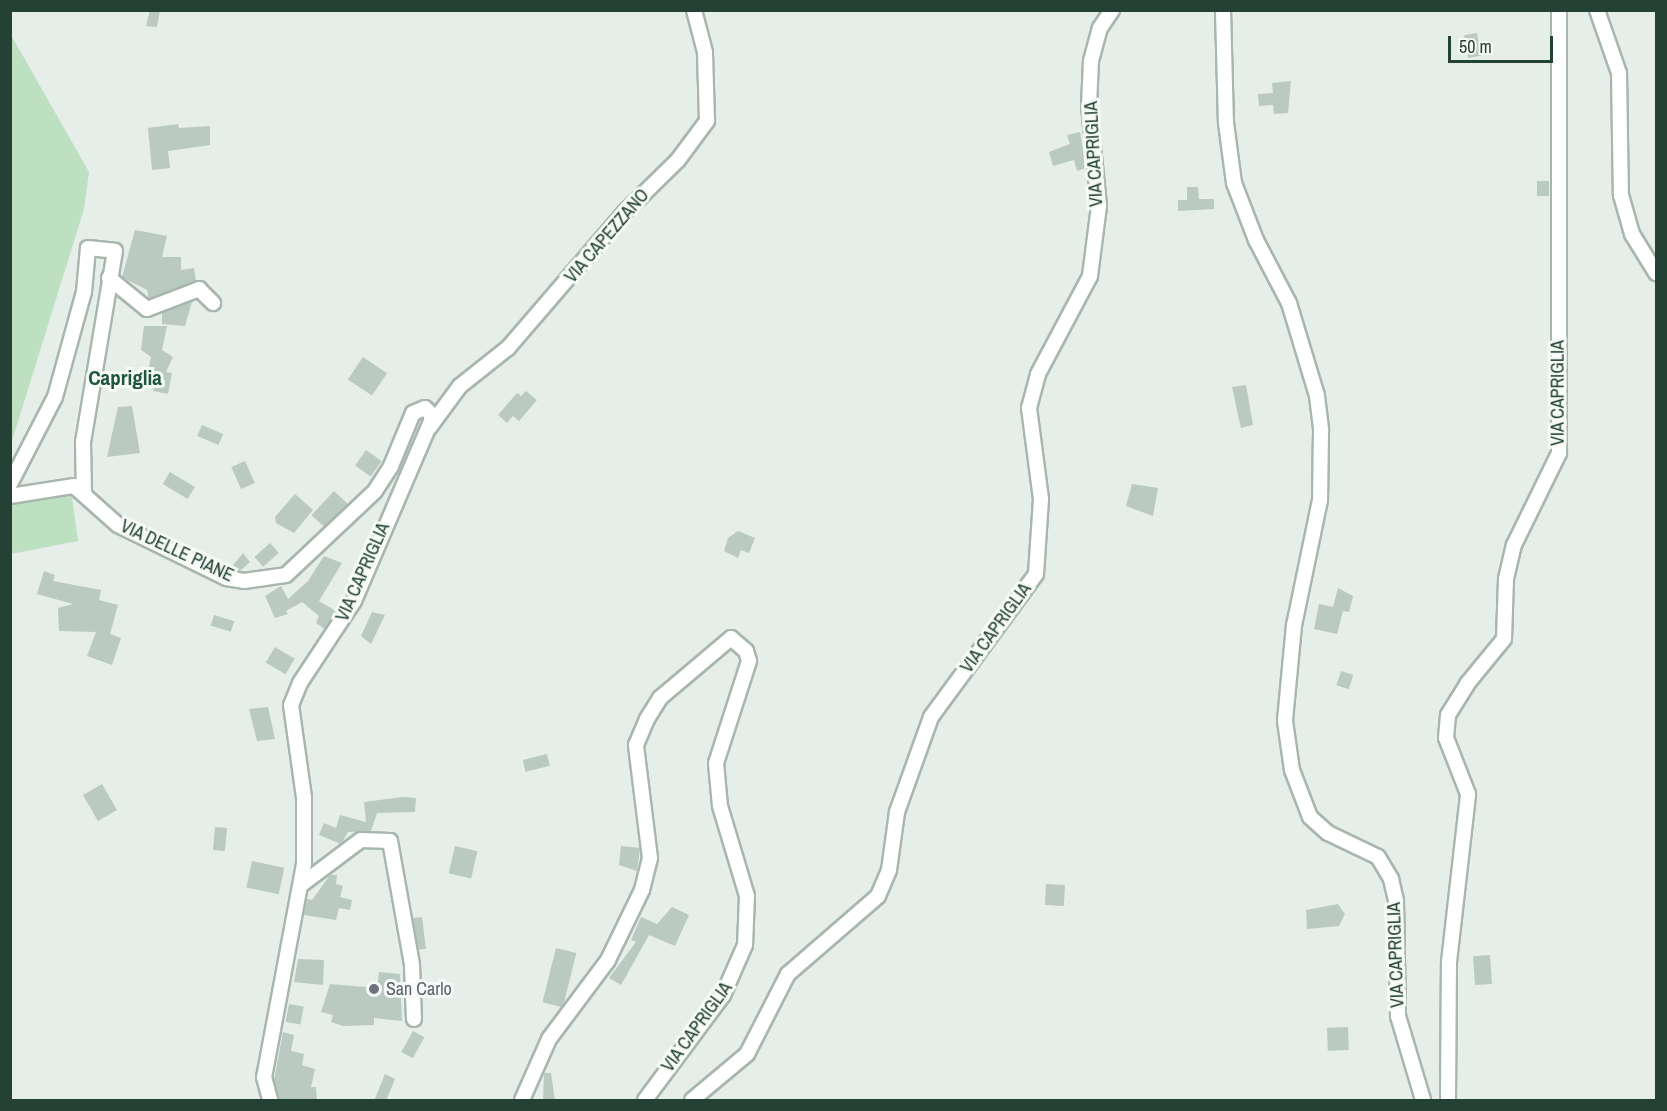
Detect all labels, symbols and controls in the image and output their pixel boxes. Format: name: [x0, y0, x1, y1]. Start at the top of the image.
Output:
scale bar: [1451, 24, 1556, 62]
text: 50 m: [1459, 34, 1492, 59]
street label: VIA CAPRIGLIA: [1080, 100, 1108, 208]
street label: VIA CAPEZZANO: [560, 184, 654, 288]
street label: VIA CAPRIGLIA: [1547, 340, 1569, 446]
district label: Capriglia: [88, 365, 162, 391]
street label: VIA DELLE PIANE: [117, 515, 237, 587]
street label: VIA CAPRIGLIA: [331, 519, 395, 625]
street label: VIA CAPRIGLIA: [956, 579, 1036, 677]
street label: VIA CAPRIGLIA: [1383, 901, 1409, 1009]
place label: San Carlo: [386, 978, 452, 1000]
street label: VIA CAPRIGLIA: [657, 978, 737, 1076]
marker: San Carlo: [367, 982, 381, 996]

